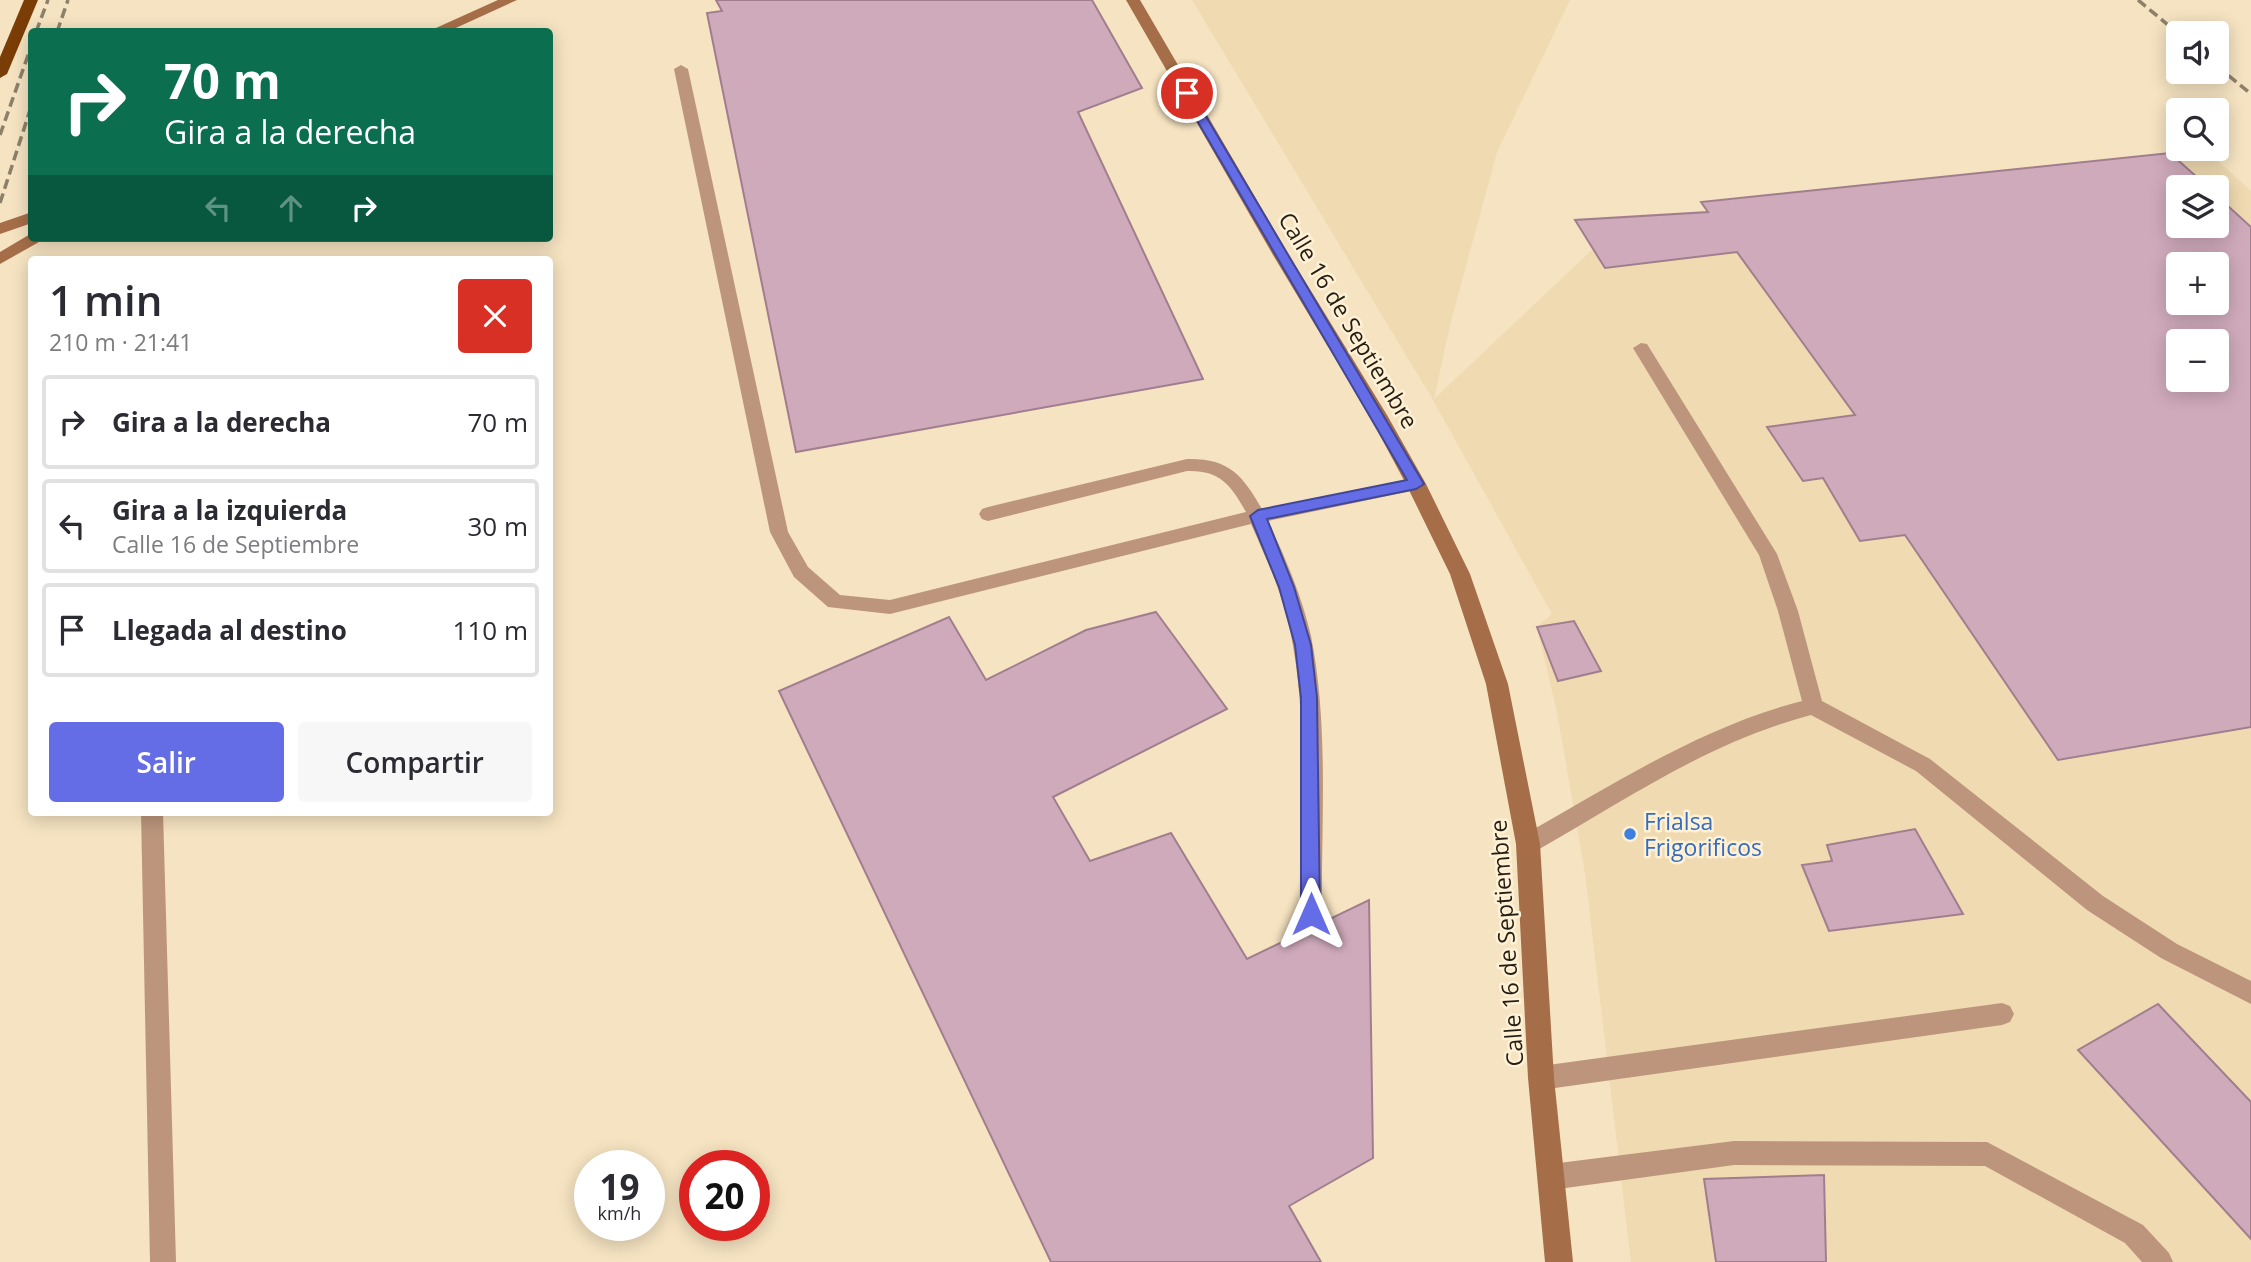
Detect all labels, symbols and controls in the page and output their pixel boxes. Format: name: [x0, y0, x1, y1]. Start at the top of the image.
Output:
map controls: [2166, 21, 2229, 392]
button: sound: [2166, 21, 2229, 84]
text: 70 m: [164, 47, 281, 113]
icon: right: [49, 56, 140, 147]
pin: [1157, 63, 1217, 123]
icon: arrive: [1168, 74, 1206, 112]
button: search: [2166, 98, 2229, 161]
text: Gira a la derecha: [164, 110, 416, 153]
button: layers: [2166, 175, 2229, 238]
icon: left: [199, 189, 237, 227]
icon: ahead: [272, 189, 310, 227]
icon: right: [345, 189, 383, 227]
street label: Calle 16 de Septiembre: [1272, 206, 1426, 434]
button: +: [2166, 252, 2229, 315]
text: 1 min: [49, 271, 162, 328]
button: close: [458, 279, 532, 353]
text: 210 m · 21:41: [49, 326, 192, 358]
button: −: [2166, 329, 2229, 392]
icon: right: [53, 403, 91, 441]
text: Gira a la derecha: [112, 404, 331, 440]
text: 70 m: [467, 404, 528, 440]
text: Gira a la izquierda: [112, 492, 347, 528]
icon: left: [53, 507, 91, 545]
text: 30 m: [467, 508, 528, 544]
text: Calle 16 de Septiembre: [112, 528, 359, 560]
icon: arrive: [53, 611, 91, 649]
text: Llegada al destino: [112, 612, 347, 648]
text: 110 m: [453, 612, 528, 648]
button: Salir: [49, 722, 284, 802]
button: Compartir: [298, 722, 532, 802]
place label: Frialsa Frigorificos: [1644, 805, 1762, 863]
street label: Calle 16 de Septiembre: [1481, 819, 1531, 1067]
marker: Frialsa Frigorificos: [1622, 826, 1638, 842]
position arrow: [1274, 877, 1348, 951]
speed limit sign: 20: [679, 1150, 770, 1241]
text: 19: [599, 1163, 640, 1210]
text: km/h: [598, 1201, 641, 1225]

